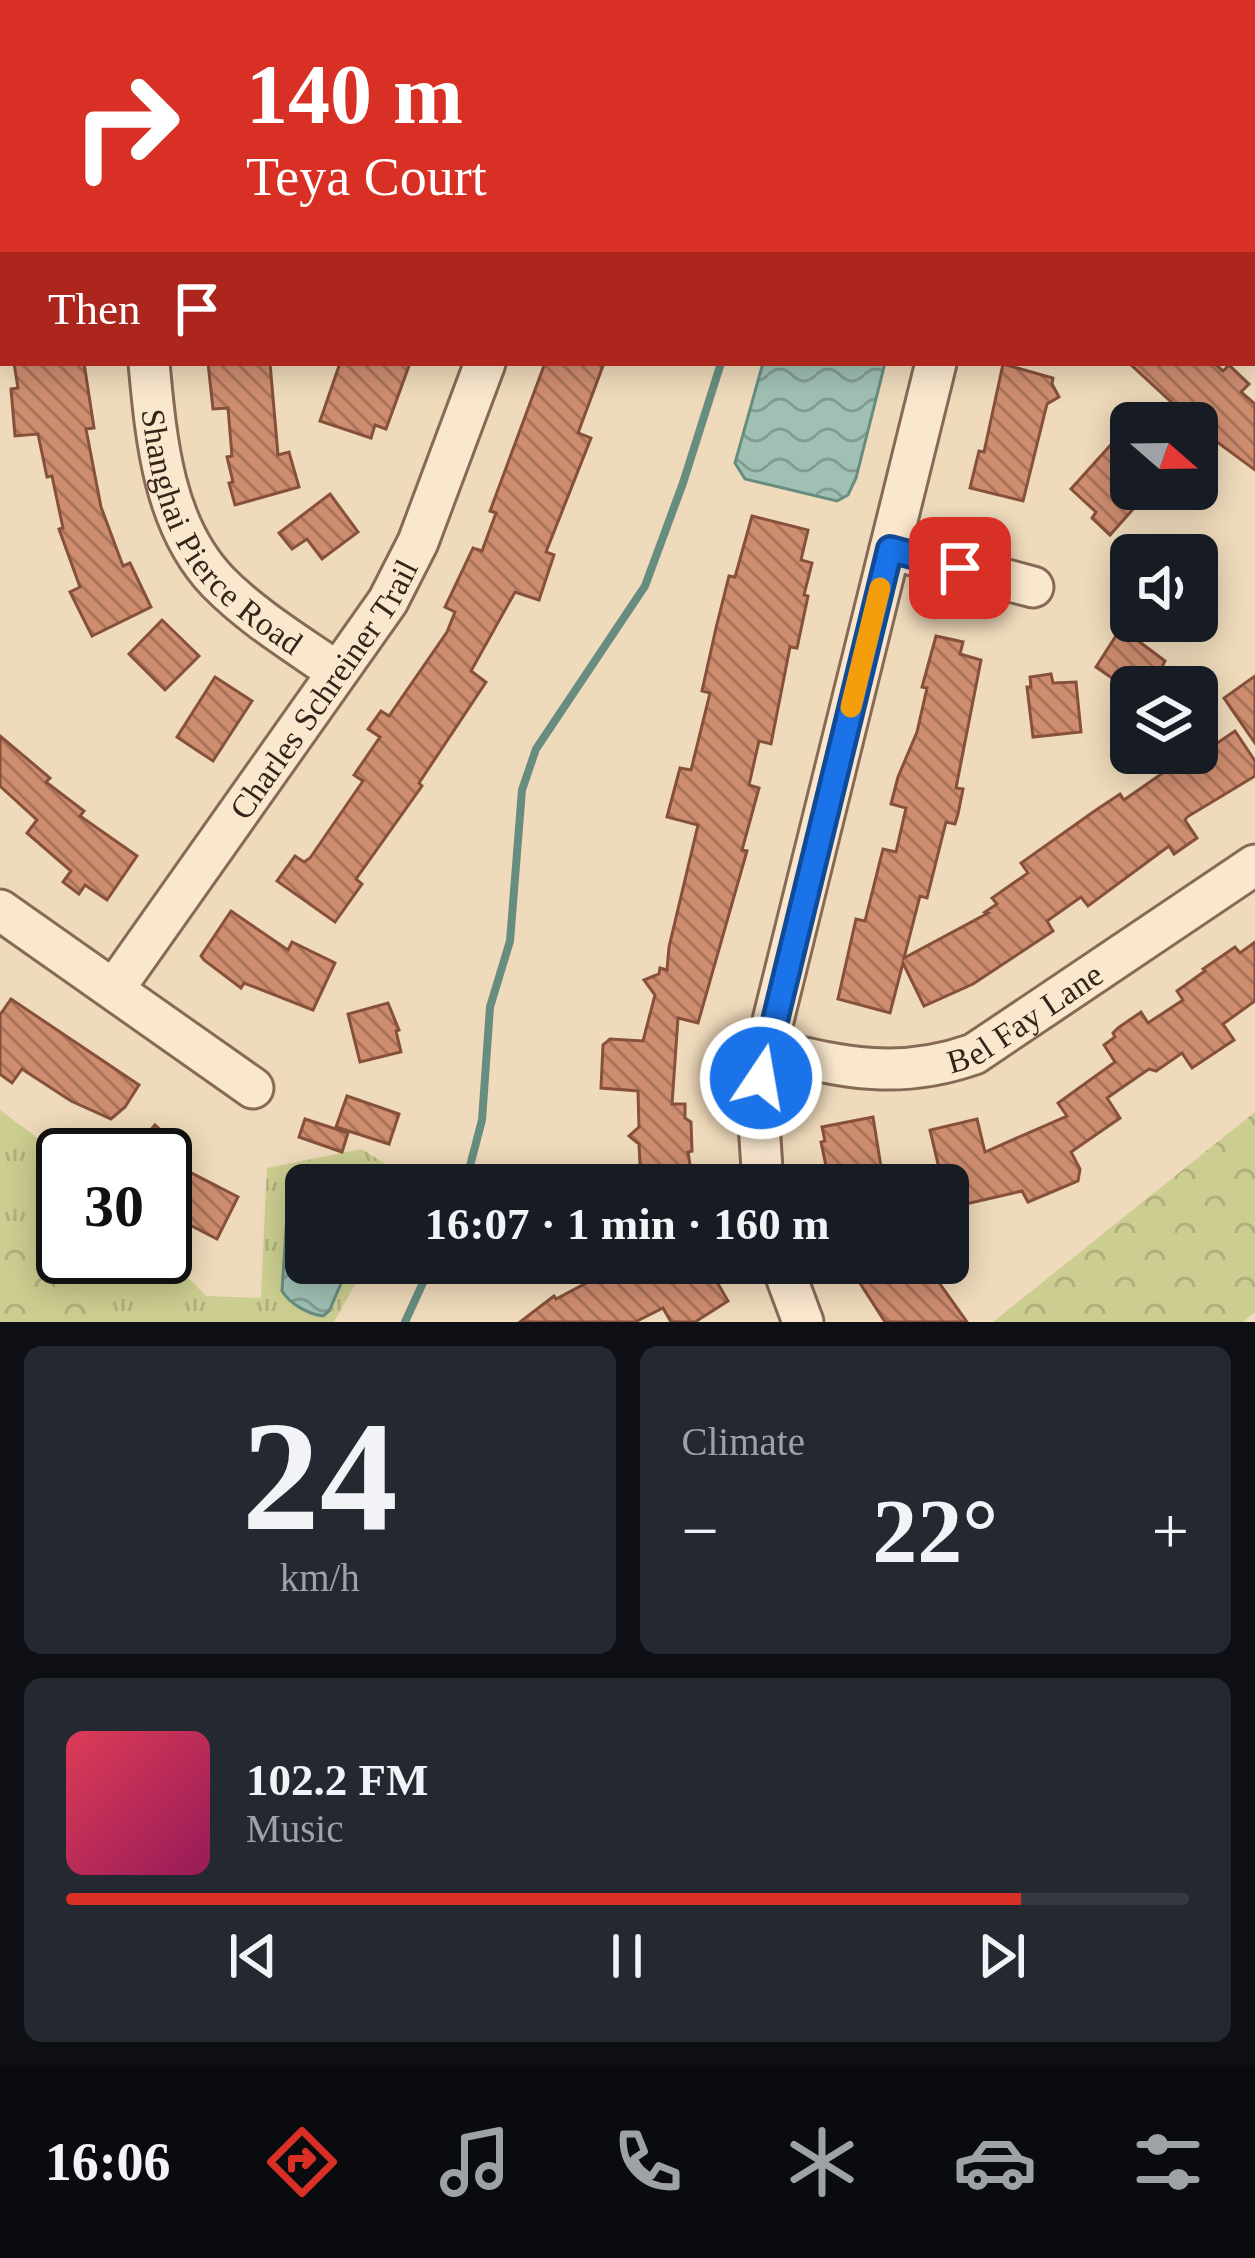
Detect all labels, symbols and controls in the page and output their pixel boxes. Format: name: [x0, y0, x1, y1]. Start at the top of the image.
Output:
icon: right: [48, 48, 204, 204]
text: 140 m: [246, 48, 463, 141]
text: Teya Court: [246, 147, 487, 207]
icon: arrive: [164, 276, 230, 342]
text: Then: [48, 284, 140, 334]
north arrow: [1110, 402, 1218, 510]
map controls: [1110, 402, 1218, 774]
street label: Shanghai Pierce Road: [135, 407, 309, 662]
pin: [909, 517, 1011, 619]
button: sound: [1110, 534, 1218, 642]
icon: arrive: [927, 535, 993, 601]
street label: Charles Schreiner Trail: [223, 554, 425, 826]
button: layers: [1110, 666, 1218, 774]
street label: Bel Fay Lane: [943, 956, 1109, 1080]
position arrow: [698, 1015, 824, 1141]
speed limit sign: 30: [36, 1128, 192, 1284]
text: 16:07 · 1 min · 160 m: [425, 1199, 830, 1249]
text: 24: [242, 1390, 398, 1563]
text: Climate: [682, 1420, 805, 1463]
text: 22°: [872, 1482, 998, 1581]
text: −: [682, 1494, 719, 1567]
text: +: [1152, 1494, 1189, 1567]
text: km/h: [280, 1556, 360, 1599]
text: 102.2 FM: [246, 1755, 428, 1805]
text: Music: [246, 1807, 344, 1850]
icon: previous: [220, 1923, 286, 1989]
icon: pause: [594, 1923, 660, 1989]
icon: next: [969, 1923, 1035, 1989]
icon: directions: [260, 2120, 344, 2204]
icon: music: [433, 2120, 517, 2204]
icon: phone: [606, 2120, 690, 2204]
icon: climate: [780, 2120, 864, 2204]
icon: car: [953, 2120, 1037, 2204]
icon: filters: [1126, 2120, 1210, 2204]
text: 16:06: [45, 2132, 171, 2192]

